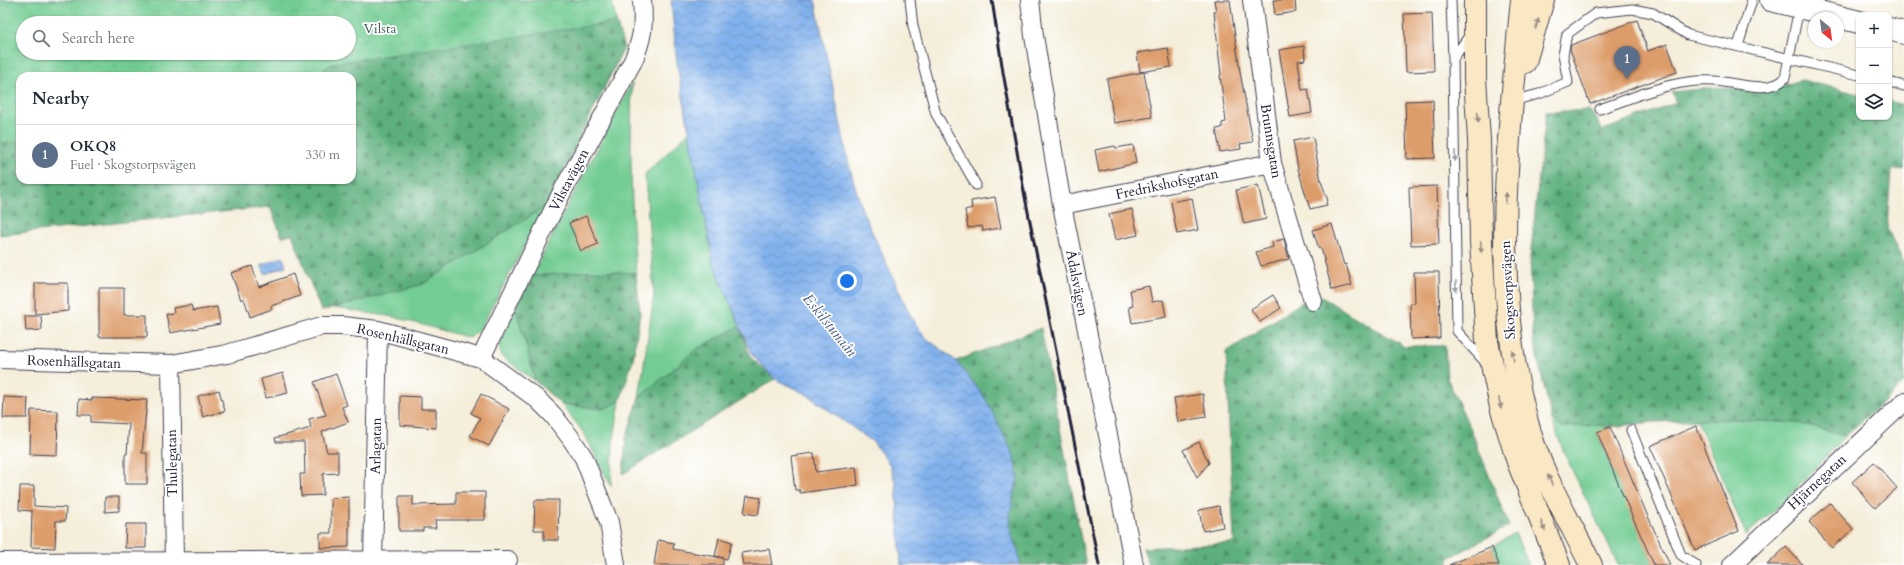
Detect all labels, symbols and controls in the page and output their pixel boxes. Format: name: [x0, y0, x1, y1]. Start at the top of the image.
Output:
north arrow: [1808, 12, 1844, 48]
map controls: [1856, 12, 1892, 120]
button: +: [1856, 12, 1892, 48]
search box: [16, 16, 356, 60]
one-way arrow: [1534, 17, 1540, 30]
park label: Vilsta: [364, 19, 396, 38]
icon: search: [30, 27, 52, 49]
text: Search here: [62, 28, 135, 48]
pin: 1: [1614, 46, 1640, 79]
button: −: [1856, 48, 1892, 84]
button: layers: [1856, 84, 1892, 120]
text: Nearby: [32, 87, 89, 110]
street label: Brunnsgatan: [1256, 102, 1286, 180]
one-way arrow: [1474, 111, 1481, 123]
text: OKQ8: [70, 136, 117, 156]
street label: Vilstavägen: [545, 145, 593, 215]
text: 1: [42, 146, 48, 164]
text: 330 m: [306, 146, 340, 164]
one-way arrow: [1451, 150, 1458, 162]
text: Fuel · Skogstorpsvägen: [70, 156, 196, 174]
street label: Fredrikshofsgatan: [1114, 164, 1220, 204]
one-way arrow: [1503, 191, 1509, 204]
street label: Skogstorpsvägen: [1496, 240, 1520, 340]
one-way arrow: [1478, 241, 1485, 253]
street label: Ådalsvägen: [1061, 248, 1093, 318]
your location: [837, 271, 857, 291]
one-way arrow: [1453, 280, 1459, 293]
water label: Eskilstunaån: [798, 289, 862, 361]
street label: Rosenhällsgatan: [355, 319, 451, 359]
one-way arrow: [1510, 349, 1516, 362]
street label: Rosenhällsgatan: [27, 351, 121, 373]
one-way arrow: [1497, 397, 1503, 409]
street label: Arlagatan: [366, 417, 386, 475]
street label: Thulegatan: [162, 429, 182, 497]
street label: Hjärnegatan: [1784, 450, 1850, 514]
one-way arrow: [1547, 474, 1553, 485]
one-way arrow: [1540, 520, 1546, 532]

